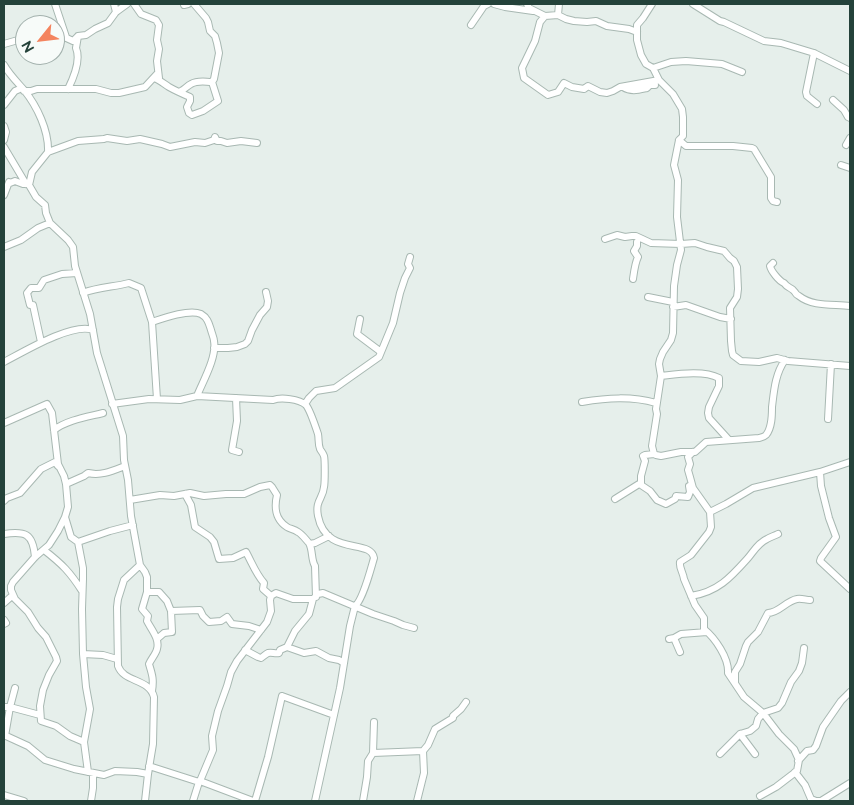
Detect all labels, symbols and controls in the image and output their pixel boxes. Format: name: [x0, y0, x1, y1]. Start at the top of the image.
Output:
north arrow: [15, 15, 65, 65]
text: N: [18, 38, 37, 55]

